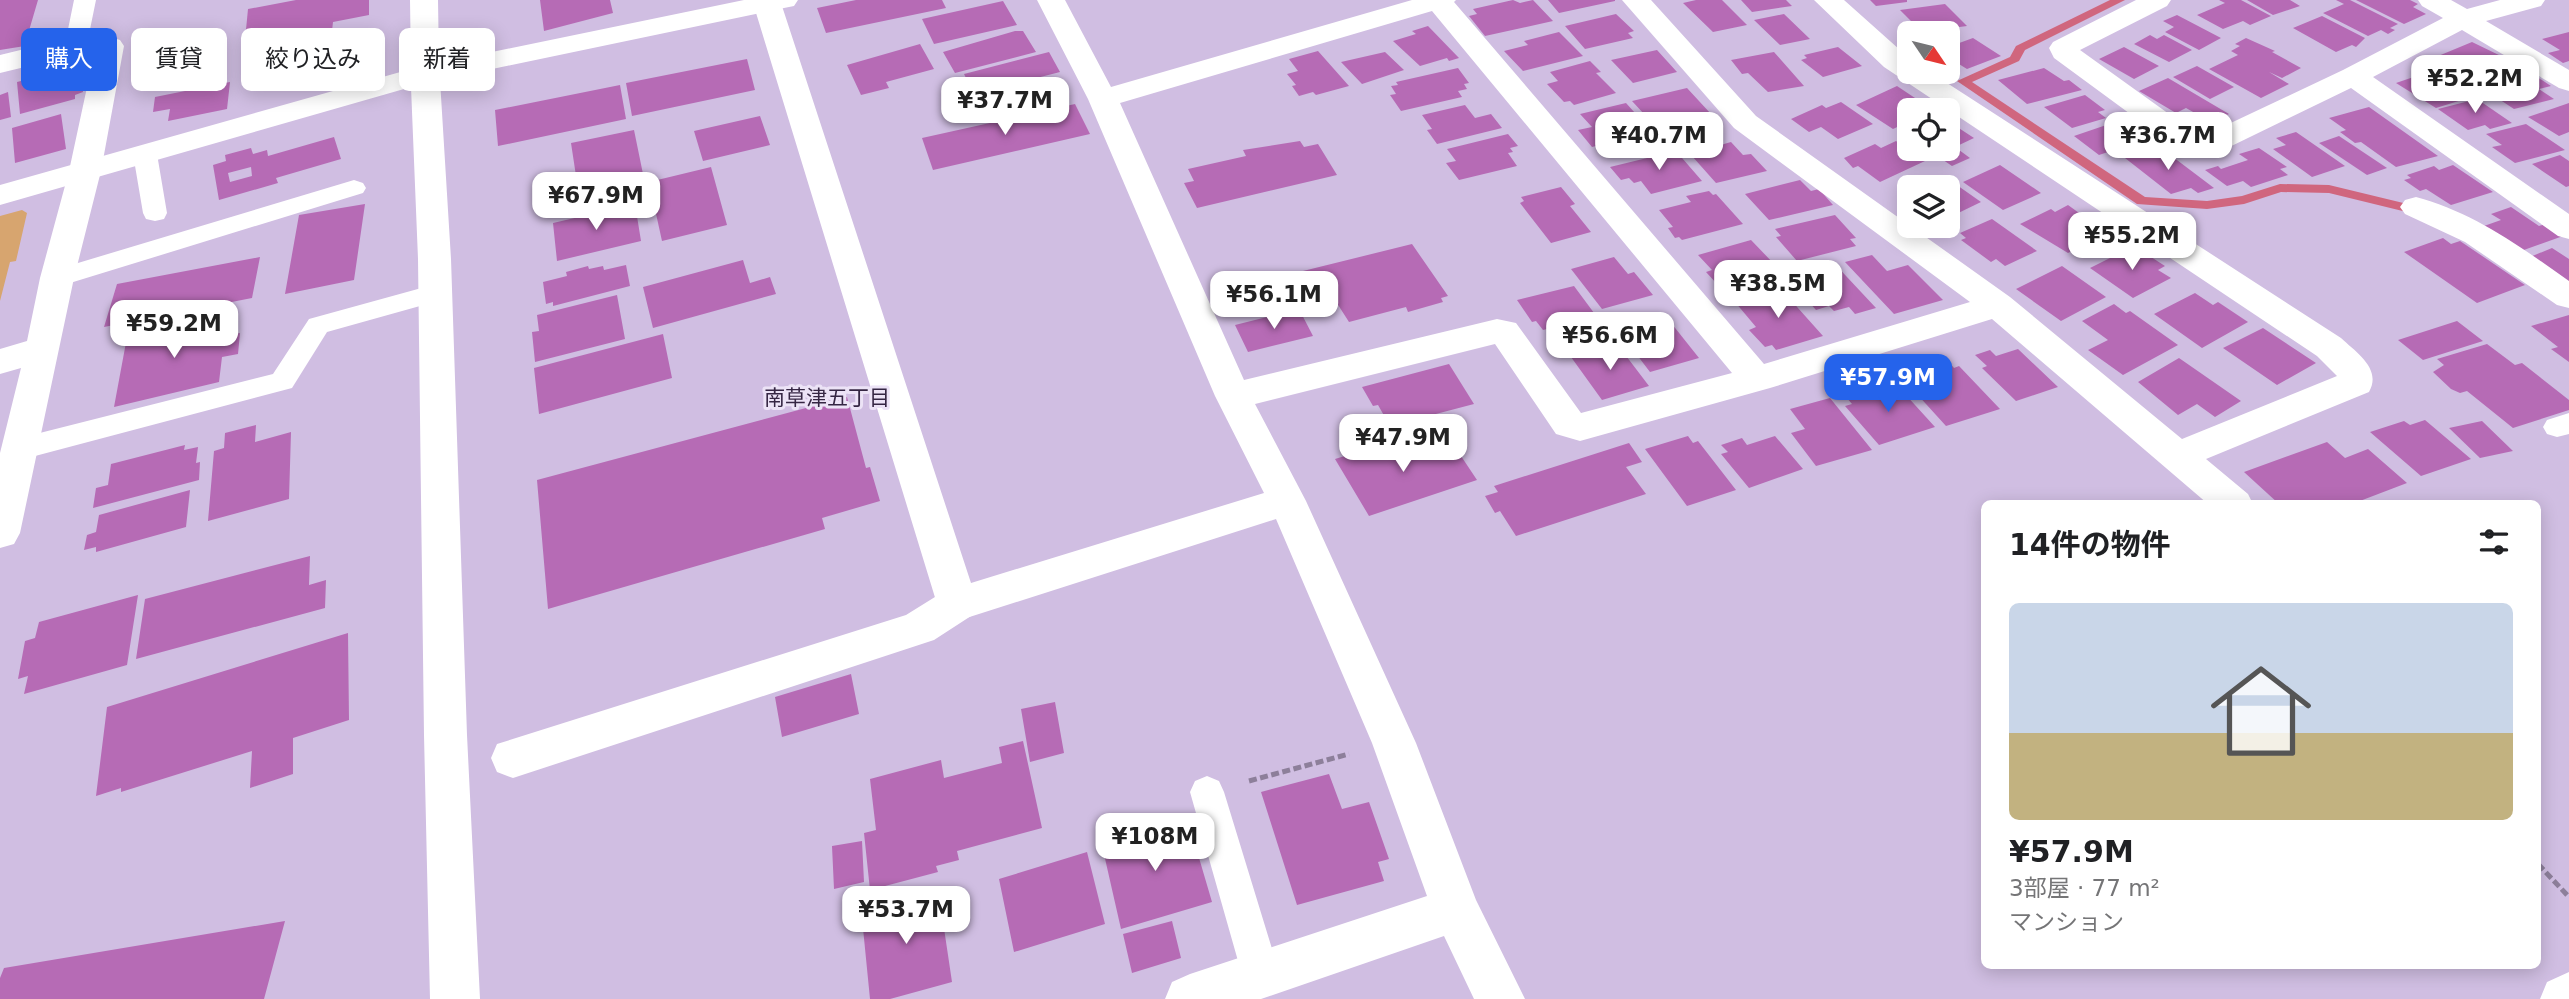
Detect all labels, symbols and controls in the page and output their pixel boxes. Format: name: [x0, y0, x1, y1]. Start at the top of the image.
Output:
north arrow: [1897, 21, 1960, 84]
map controls: [1897, 21, 1960, 238]
chip: 購入: [21, 28, 117, 91]
chip: 賃貸: [131, 28, 227, 91]
chip: 絞り込み: [241, 28, 385, 91]
chip: 新着: [399, 28, 495, 91]
pin: ¥52.2M: [2418, 55, 2532, 115]
text: ¥52.2M: [2427, 65, 2523, 91]
pin: ¥37.7M: [948, 78, 1062, 137]
text: ¥37.7M: [957, 87, 1053, 113]
button: locate: [1897, 98, 1960, 161]
pin: ¥40.7M: [1602, 113, 1716, 172]
pin: ¥36.7M: [2111, 113, 2225, 172]
text: ¥40.7M: [1611, 122, 1707, 148]
text: ¥36.7M: [2120, 122, 2216, 148]
pin: ¥67.9M: [539, 173, 653, 232]
button: layers: [1897, 175, 1960, 238]
text: ¥67.9M: [548, 182, 644, 208]
pin: ¥55.2M: [2075, 212, 2189, 272]
text: ¥55.2M: [2084, 222, 2180, 248]
pin: ¥38.5M: [1721, 260, 1835, 320]
text: ¥38.5M: [1730, 270, 1826, 296]
pin: ¥56.1M: [1217, 272, 1331, 331]
text: ¥56.1M: [1226, 281, 1322, 307]
pin: ¥59.2M: [117, 300, 231, 360]
text: ¥59.2M: [126, 310, 222, 336]
pin: ¥56.6M: [1553, 312, 1667, 372]
text: ¥56.6M: [1562, 322, 1658, 348]
pin: ¥57.9M: [1831, 354, 1945, 414]
text: ¥57.9M: [1840, 364, 1936, 390]
district label: 南草津五丁目: [764, 386, 890, 410]
pin: ¥47.9M: [1346, 414, 1460, 474]
text: ¥47.9M: [1355, 424, 1451, 450]
icon: filters: [2475, 523, 2513, 561]
text: 14件の物件: [2009, 527, 2171, 562]
icon: home: [2198, 648, 2324, 774]
pin: ¥108M: [1106, 814, 1204, 873]
text: ¥108M: [1112, 823, 1198, 849]
text: ¥57.9M: [2009, 834, 2134, 869]
text: 3部屋 · 77 m²: [2009, 875, 2160, 901]
pin: ¥53.7M: [849, 886, 963, 946]
text: ¥53.7M: [858, 896, 954, 922]
text: マンション: [2009, 909, 2124, 935]

